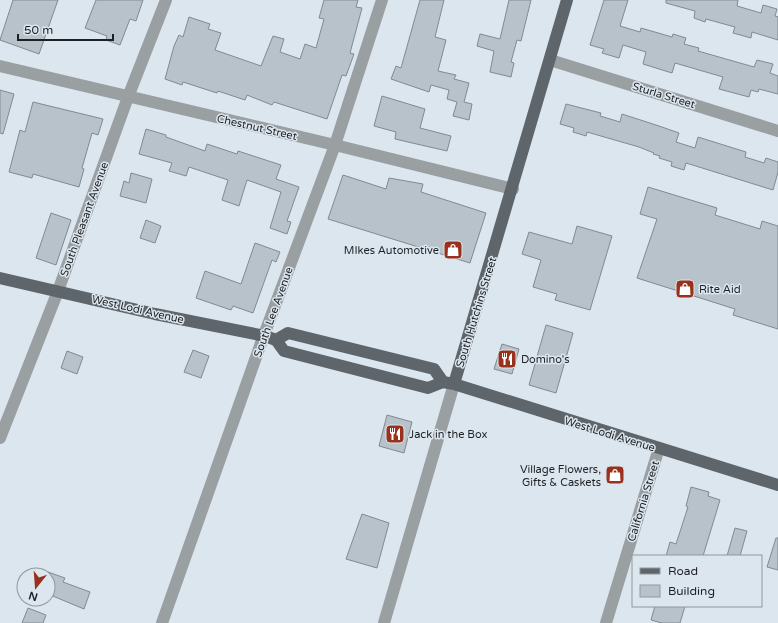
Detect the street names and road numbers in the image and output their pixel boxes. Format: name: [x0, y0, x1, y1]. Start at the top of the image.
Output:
street label: Sturla Street: [631, 80, 697, 111]
street label: Chestnut Street: [216, 112, 298, 143]
street label: South Pleasant Avenue: [58, 160, 111, 278]
street label: South Hutchins Street: [454, 255, 499, 369]
street label: South Lee Avenue: [251, 265, 296, 359]
street label: West Lodi Avenue: [91, 293, 185, 326]
street label: West Lodi Avenue: [563, 415, 657, 454]
street label: California Street: [625, 459, 662, 543]

